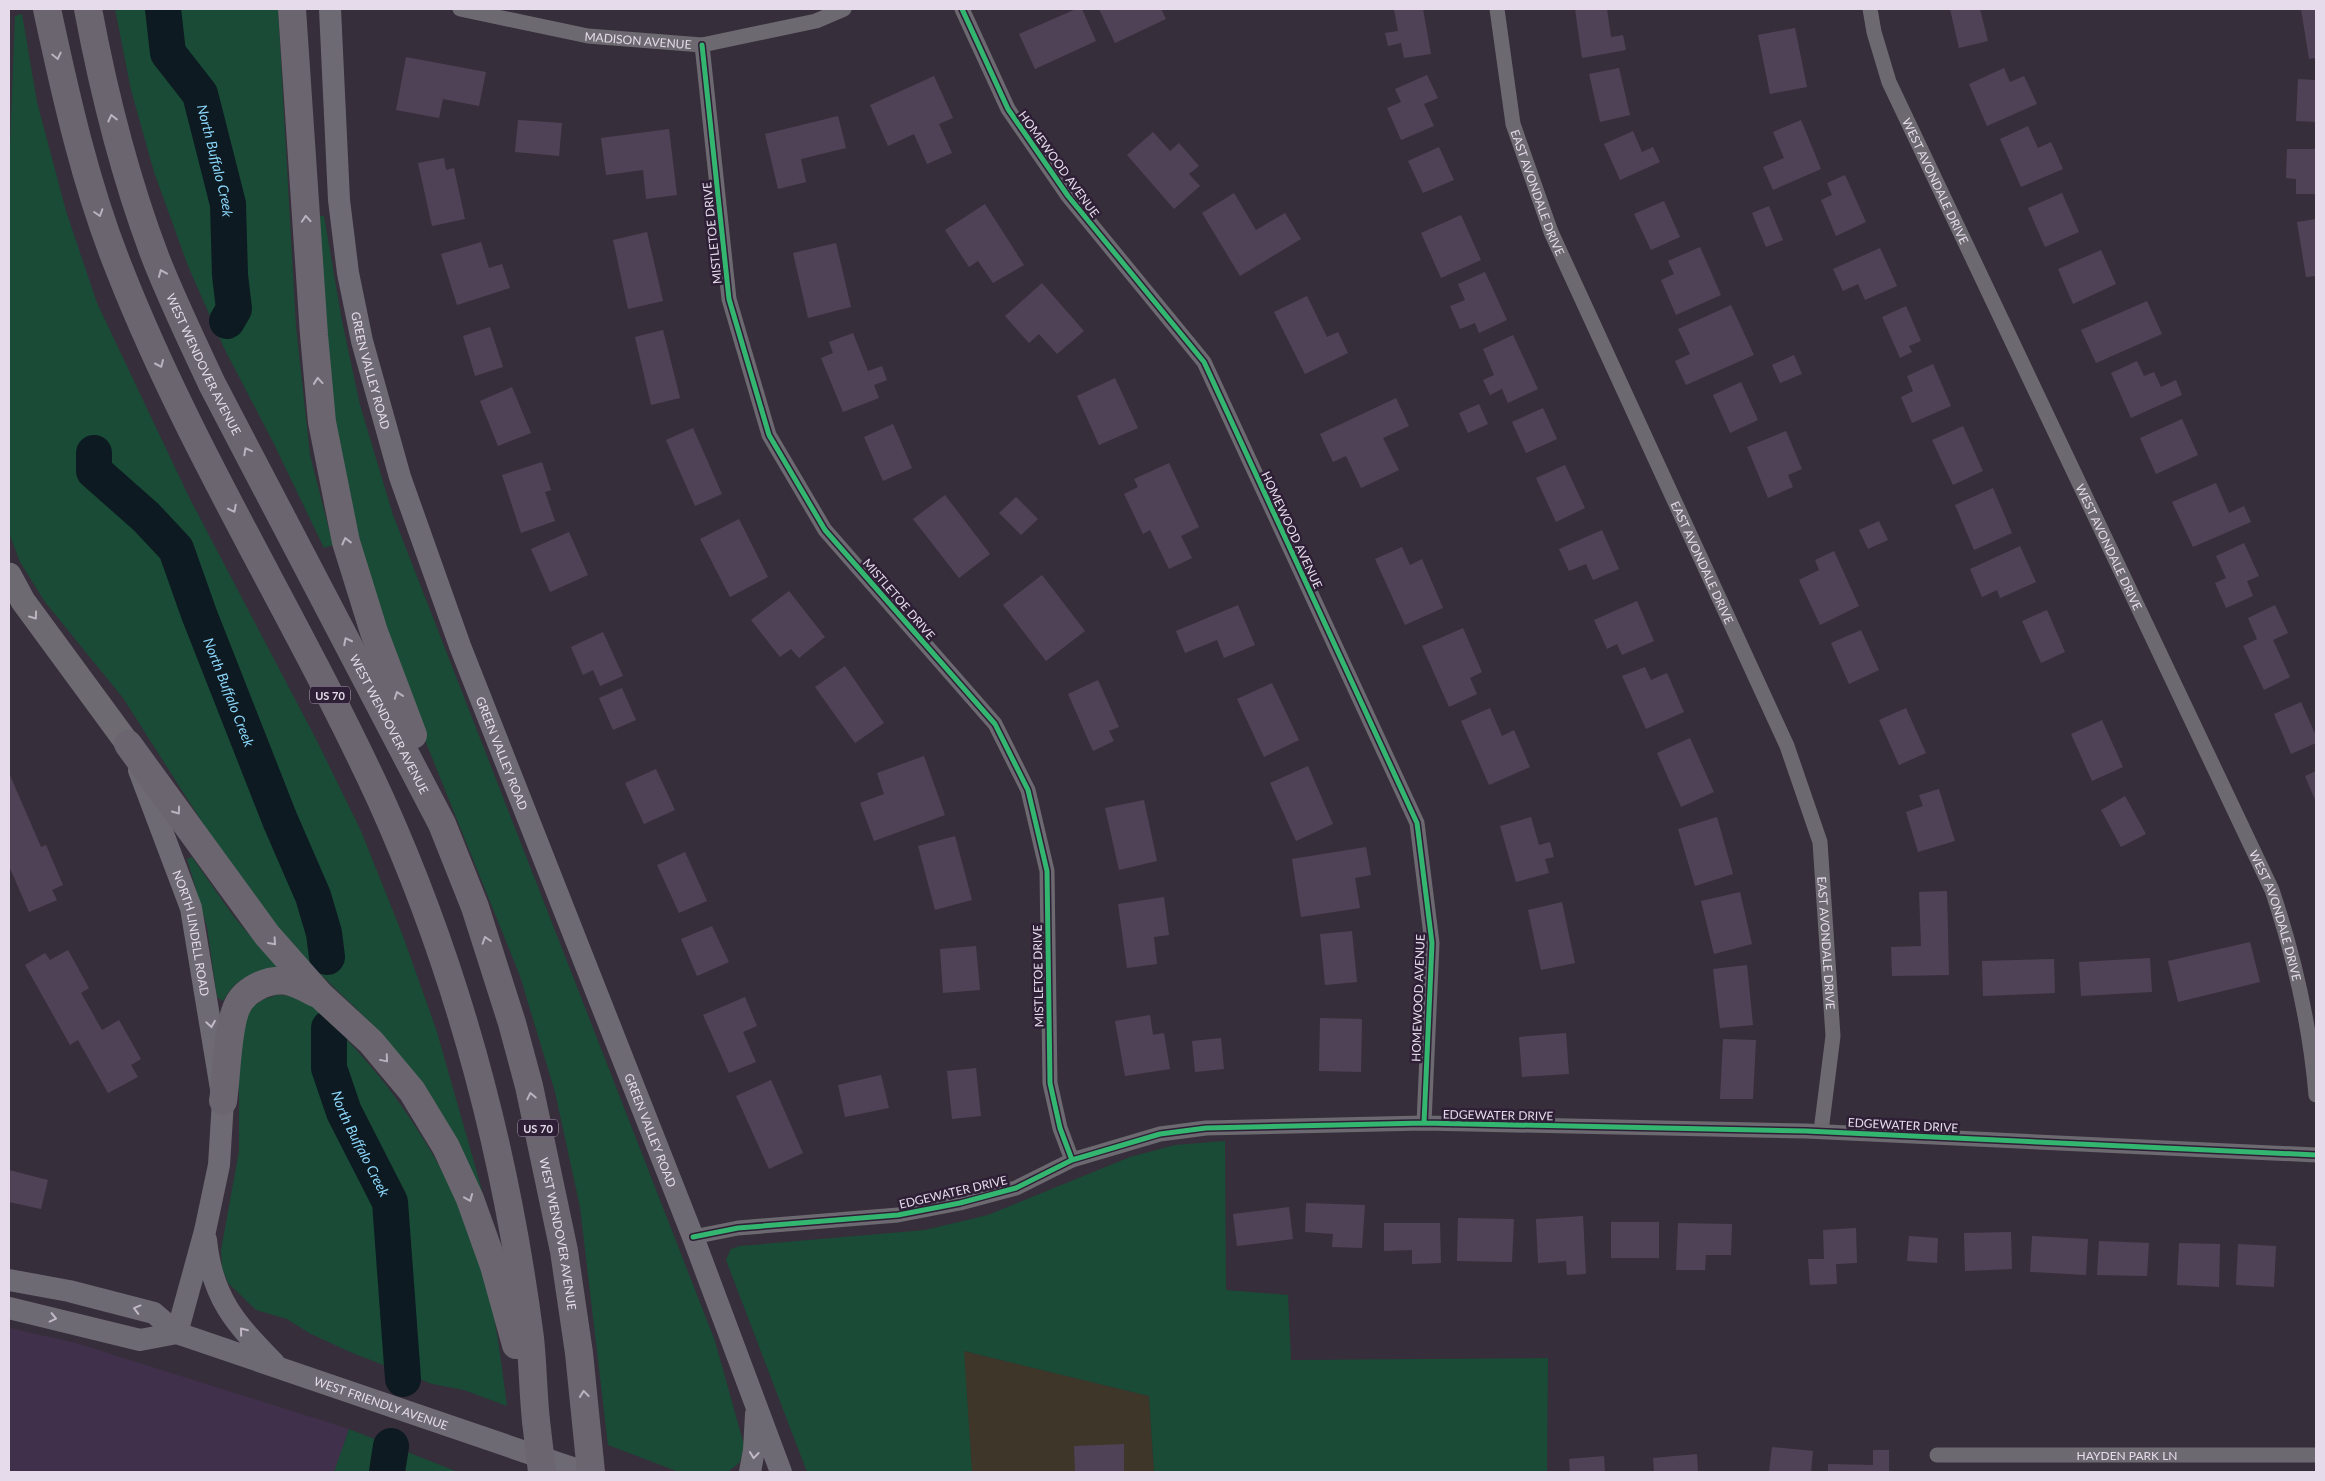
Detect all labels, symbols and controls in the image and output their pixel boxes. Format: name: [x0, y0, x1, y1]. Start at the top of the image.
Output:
street label: MADISON AVENUE: [584, 28, 692, 52]
one-way arrow: [51, 52, 62, 61]
water label: North Buffalo Creek: [194, 102, 237, 218]
street label: HOMEWOOD AVENUE: [1015, 108, 1103, 220]
one-way arrow: [107, 114, 118, 123]
street label: WEST AVONDALE DRIVE: [1900, 115, 1972, 246]
street label: EAST AVONDALE DRIVE: [1508, 127, 1568, 258]
street label: MISTLETOE DRIVE: [699, 181, 725, 285]
one-way arrow: [93, 209, 103, 217]
one-way arrow: [301, 215, 312, 223]
one-way arrow: [158, 269, 169, 278]
street label: WEST WENDOVER AVENUE: [164, 291, 245, 437]
street label: GREEN VALLEY ROAD: [349, 310, 394, 431]
one-way arrow: [154, 359, 165, 368]
one-way arrow: [313, 377, 324, 385]
one-way arrow: [243, 447, 253, 456]
street label: HOMEWOOD AVENUE: [1258, 469, 1326, 591]
street label: WEST AVONDALE DRIVE: [2073, 481, 2146, 612]
street label: EAST AVONDALE DRIVE: [1668, 498, 1737, 626]
one-way arrow: [227, 504, 237, 513]
one-way arrow: [342, 538, 352, 546]
street label: MISTLETOE DRIVE: [860, 555, 938, 643]
one-way arrow: [28, 610, 37, 620]
water label: North Buffalo Creek: [201, 635, 259, 749]
one-way arrow: [344, 637, 354, 646]
street label: WEST WENDOVER AVENUE: [347, 652, 432, 796]
road number: US 70: [310, 686, 350, 704]
one-way arrow: [394, 692, 404, 700]
street label: GREEN VALLEY ROAD: [473, 694, 531, 812]
one-way arrow: [171, 805, 180, 815]
street label: WEST AVONDALE DRIVE: [2247, 847, 2305, 982]
street label: NORTH LINDELL ROAD: [170, 868, 213, 997]
street label: EAST AVONDALE DRIVE: [1815, 876, 1839, 1010]
street label: MISTLETOE DRIVE: [1030, 925, 1046, 1027]
street label: HOMEWOOD AVENUE: [1408, 934, 1428, 1062]
one-way arrow: [482, 936, 492, 945]
one-way arrow: [267, 937, 276, 946]
one-way arrow: [205, 1019, 215, 1028]
one-way arrow: [380, 1054, 389, 1063]
street label: GREEN VALLEY ROAD: [622, 1071, 680, 1189]
water label: North Buffalo Creek: [329, 1088, 394, 1199]
one-way arrow: [526, 1092, 537, 1101]
street label: EDGEWATER DRIVE: [1443, 1107, 1553, 1123]
street label: EDGEWATER DRIVE: [1847, 1115, 1959, 1135]
road number: US 70: [518, 1120, 558, 1136]
street label: WEST WENDOVER AVENUE: [537, 1156, 580, 1311]
street label: EDGEWATER DRIVE: [897, 1172, 1009, 1212]
one-way arrow: [463, 1193, 473, 1201]
one-way arrow: [133, 1304, 141, 1314]
one-way arrow: [49, 1312, 58, 1323]
one-way arrow: [240, 1327, 249, 1336]
street label: WEST FRIENDLY AVENUE: [312, 1373, 450, 1433]
one-way arrow: [579, 1389, 590, 1397]
street label: HAYDEN PARK LN: [2077, 1448, 2177, 1463]
one-way arrow: [749, 1452, 760, 1460]

